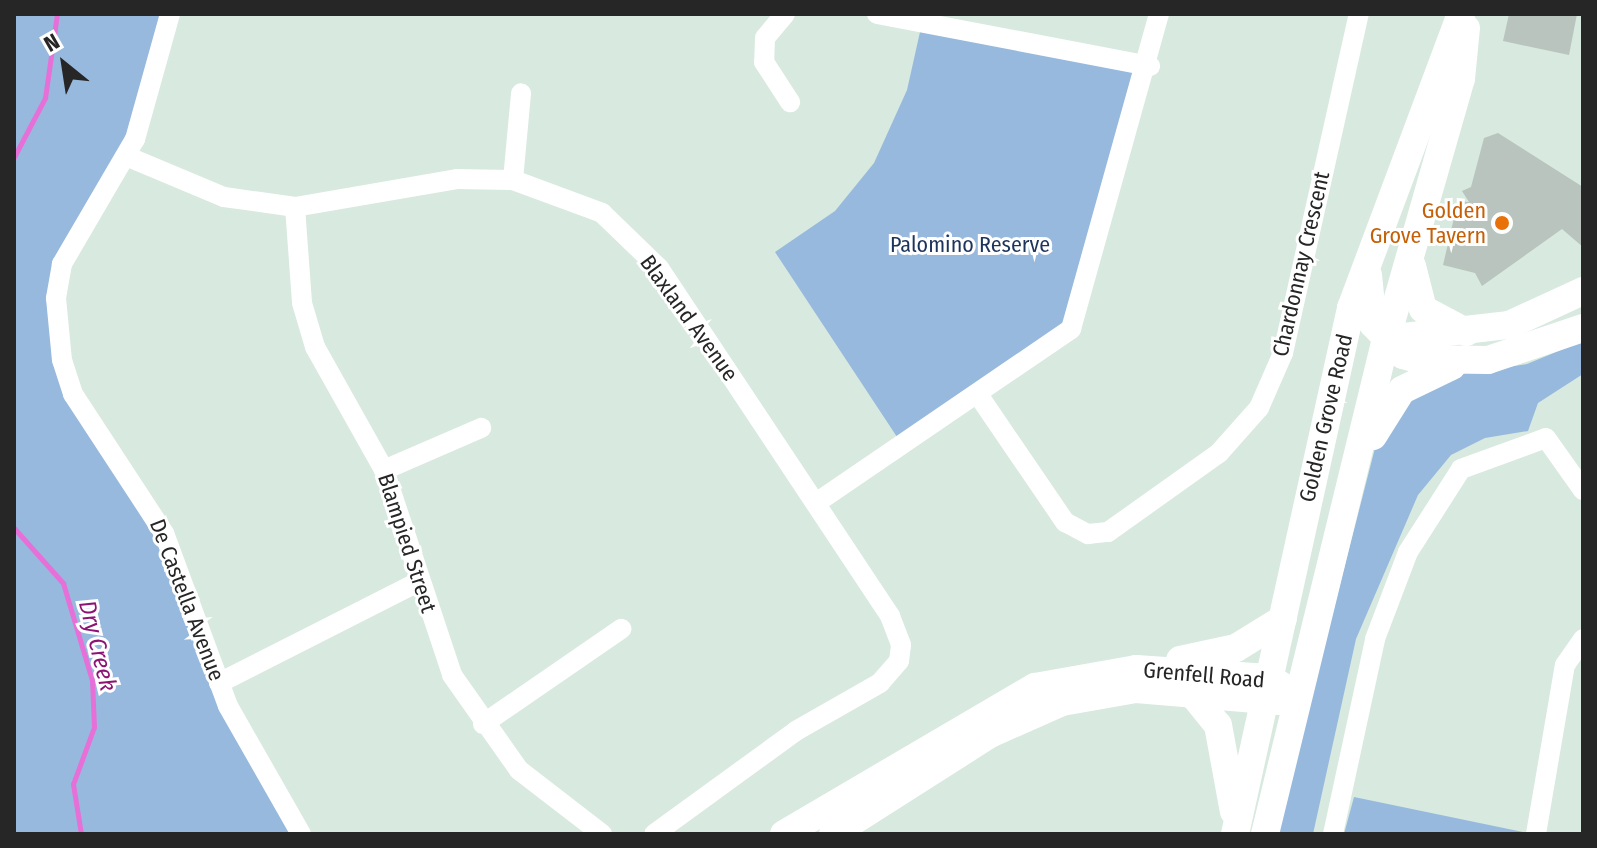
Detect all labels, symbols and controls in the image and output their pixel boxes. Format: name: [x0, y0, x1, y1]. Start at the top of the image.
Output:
north arrow: [24, 24, 104, 104]
text: N: [39, 28, 64, 58]
street label: Chardonnay Crescent: [1267, 169, 1335, 359]
place label: Golden Grove Tavern: [1370, 197, 1486, 248]
marker: Golden Grove Tavern: [1493, 214, 1511, 232]
park label: Palomino Reserve: [890, 232, 1050, 258]
street label: Blaxland Avenue: [634, 250, 744, 386]
street label: Golden Grove Road: [1294, 331, 1358, 505]
street label: Blampied Street: [372, 470, 442, 616]
street label: De Castella Avenue: [144, 515, 230, 685]
water label: Dry Creek: [72, 598, 122, 694]
street label: Grenfell Road: [1142, 657, 1266, 693]

